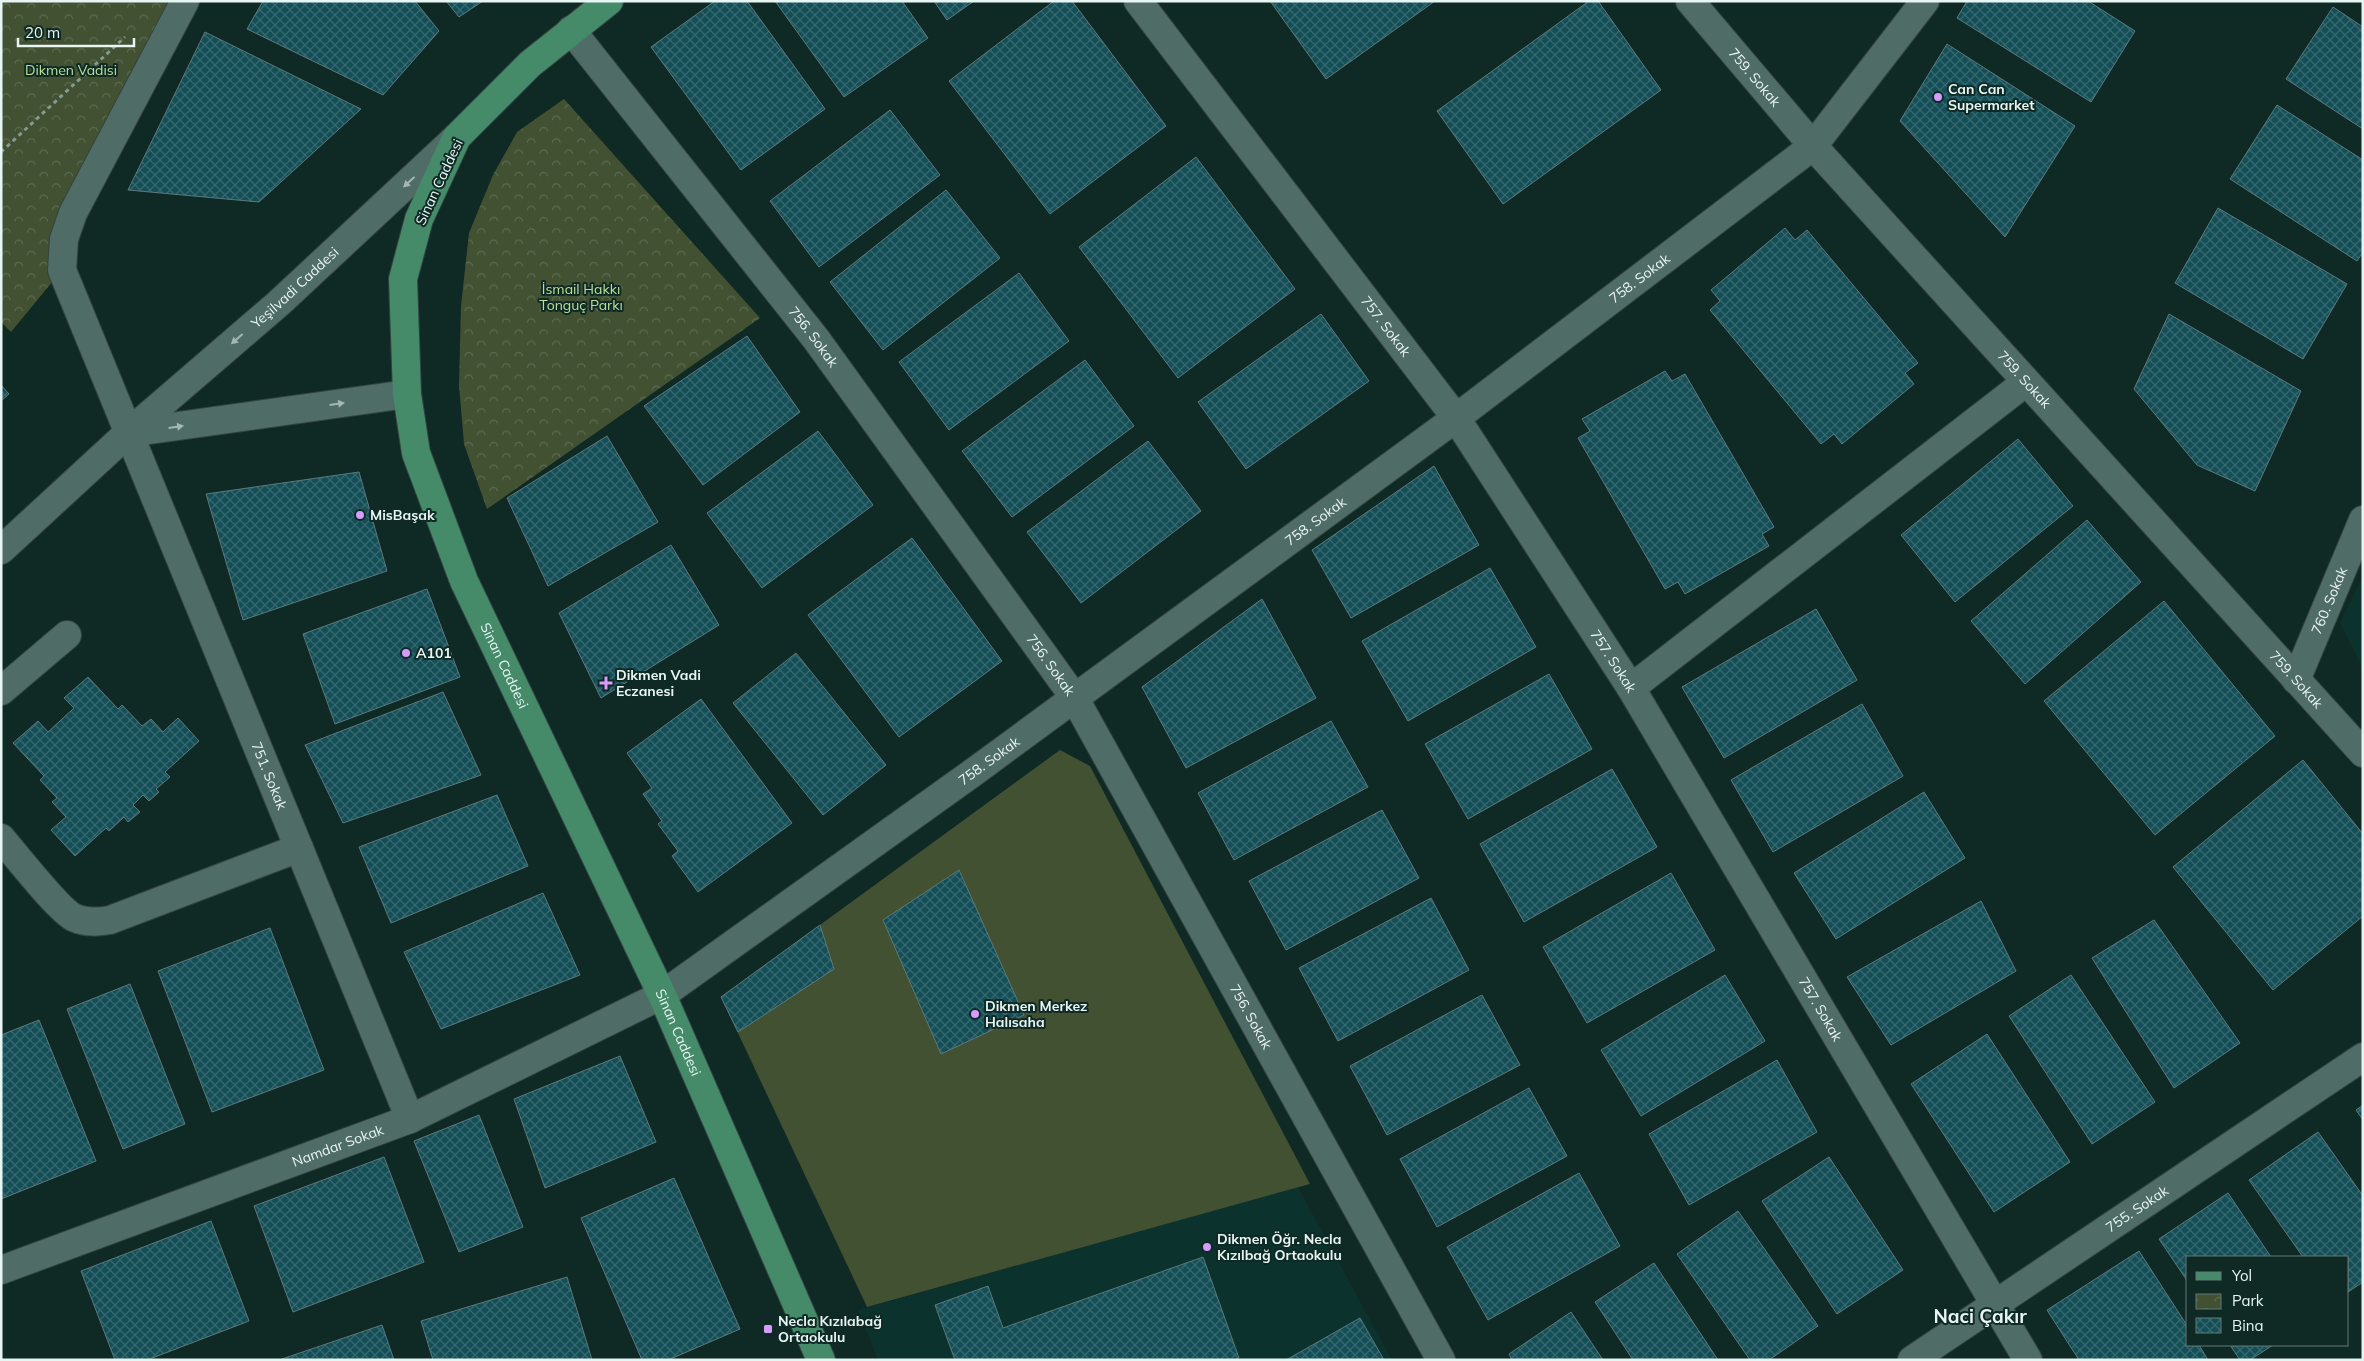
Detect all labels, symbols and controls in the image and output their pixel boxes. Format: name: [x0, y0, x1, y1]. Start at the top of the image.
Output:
scale bar: [18, 15, 134, 47]
text: 20 m: [25, 23, 60, 42]
street label: 759. Sokak: [1725, 44, 1785, 111]
park label: Dikmen Vadisi: [25, 61, 117, 79]
place label: Can Can Supermarket: [1948, 80, 2035, 114]
marker: Can Can Supermarket: [1932, 91, 1944, 103]
street label: Sinan Caddesi: [411, 136, 467, 228]
one-way arrow: [403, 176, 415, 188]
street label: Yeşilvadi Caddesi: [247, 243, 342, 333]
street label: 758. Sokak: [1606, 249, 1674, 307]
park label: İsmail Hakkı Tonguç Parkı: [539, 280, 623, 314]
street label: 757. Sokak: [1357, 292, 1415, 361]
street label: 756. Sokak: [785, 303, 843, 371]
one-way arrow: [232, 333, 244, 345]
street label: 759. Sokak: [1994, 347, 2056, 412]
one-way arrow: [329, 400, 345, 408]
one-way arrow: [168, 422, 184, 430]
street label: 758. Sokak: [1281, 492, 1350, 550]
place label: MisBaşak: [370, 506, 435, 524]
marker: MisBaşak: [354, 509, 366, 521]
street label: 760. Sokak: [2307, 563, 2352, 637]
street label: Sinan Caddesi: [476, 620, 533, 711]
street label: 757. Sokak: [1586, 626, 1641, 696]
street label: 756. Sokak: [1023, 631, 1080, 700]
place label: A101: [416, 644, 452, 662]
marker: A101: [400, 647, 412, 659]
street label: 759. Sokak: [2266, 647, 2328, 713]
place label: Dikmen Vadi Eczanesi: [616, 666, 701, 700]
marker: Dikmen Vadi Eczanesi: [600, 677, 612, 689]
street label: 758. Sokak: [955, 732, 1024, 789]
street label: 751. Sokak: [247, 739, 292, 813]
street label: 757. Sokak: [1795, 974, 1847, 1045]
street label: 756. Sokak: [1226, 981, 1277, 1053]
street label: Sinan Caddesi: [651, 986, 705, 1079]
place label: Dikmen Merkez Halısaha: [985, 997, 1087, 1031]
marker: Dikmen Merkez Halısaha: [969, 1008, 981, 1020]
street label: Namdar Sokak: [290, 1120, 387, 1171]
street label: 755. Sokak: [2102, 1181, 2172, 1236]
place label: Dikmen Öğr. Necla Kızılbağ Ortaokulu: [1217, 1230, 1342, 1264]
marker: Dikmen Öğr. Necla Kızılbağ Ortaokulu: [1201, 1241, 1213, 1253]
legend: [2186, 1256, 2349, 1346]
text: Yol: [2231, 1266, 2252, 1285]
text: Park: [2232, 1291, 2264, 1310]
district label: Naci Çakır: [1933, 1304, 2027, 1328]
place label: Necla Kızılabağ Ortaokulu: [778, 1312, 882, 1346]
text: Bina: [2232, 1316, 2264, 1335]
marker: Necla Kızılabağ Ortaokulu: [762, 1323, 774, 1335]

